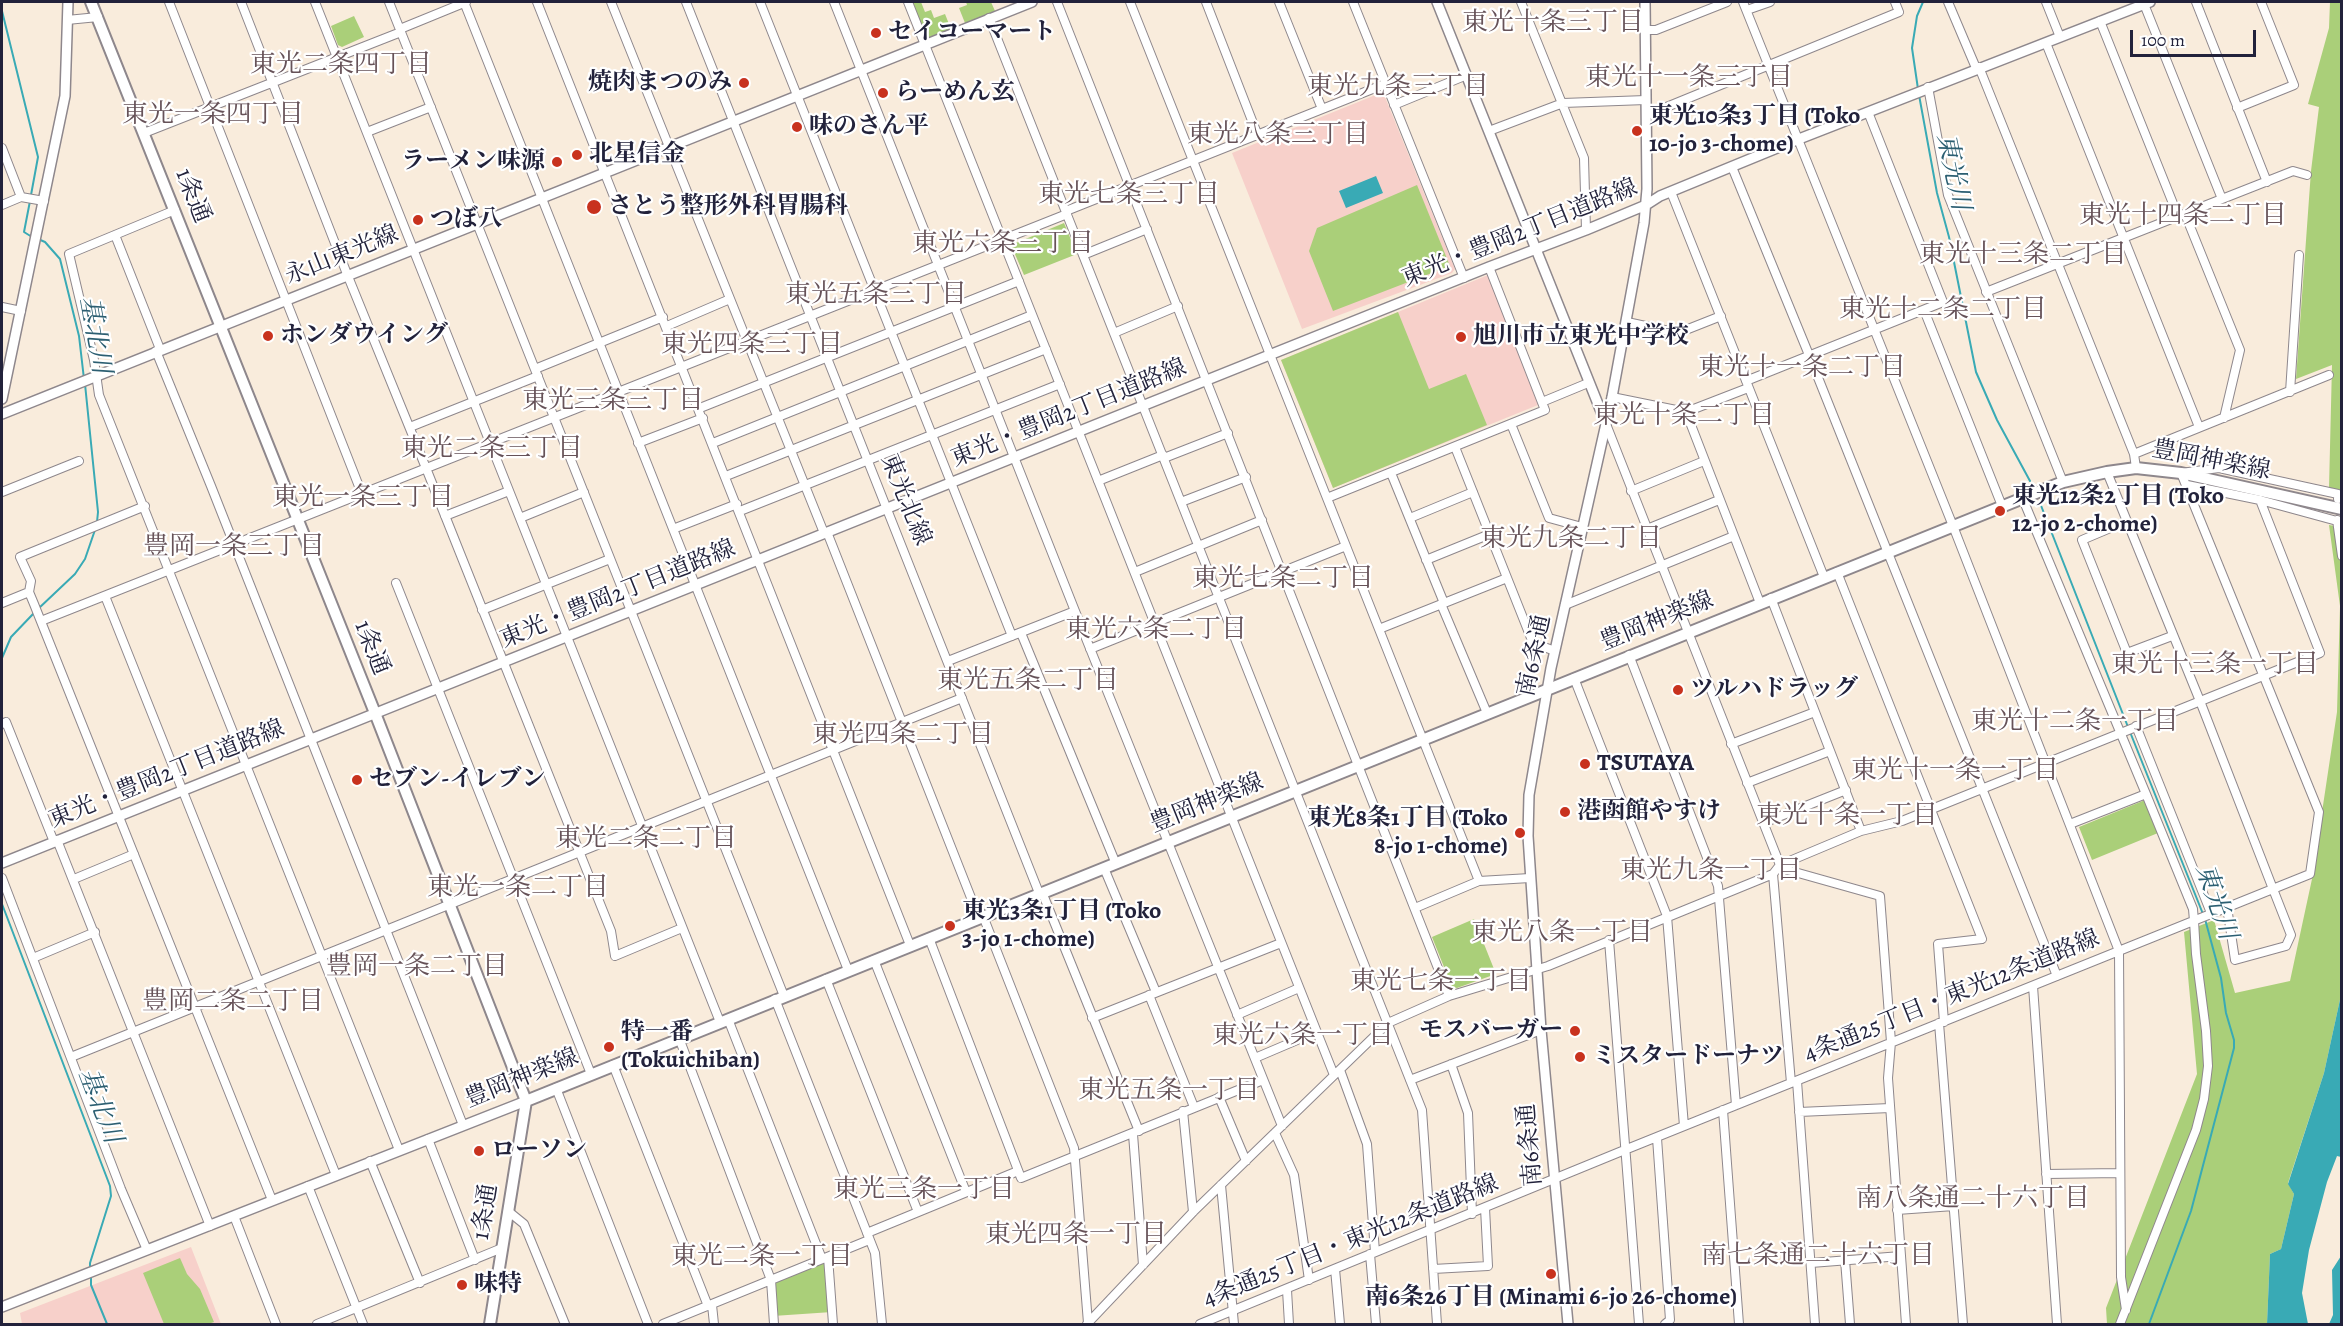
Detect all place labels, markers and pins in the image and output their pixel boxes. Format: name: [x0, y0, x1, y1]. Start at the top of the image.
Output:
place label: セイコーマート: [888, 19, 1056, 47]
marker: セイコーマート: [869, 26, 883, 40]
place label: 焼肉まつのみ: [588, 69, 732, 97]
marker: 焼肉まつのみ: [737, 76, 751, 90]
place label: らーめん玄: [895, 79, 1015, 107]
marker: らーめん玄: [876, 86, 890, 100]
place label: 東光10条3丁目 (Toko 10-jo 3-chome): [1649, 103, 1860, 159]
place label: 味のさん平: [809, 113, 929, 141]
marker: 味のさん平: [790, 120, 804, 134]
marker: 東光10条3丁目 (Toko 10-jo 3-chome): [1630, 124, 1644, 138]
place label: 北星信金: [589, 141, 685, 169]
place label: ラーメン味源: [401, 148, 545, 176]
marker: 北星信金: [570, 148, 584, 162]
marker: ラーメン味源: [550, 155, 564, 169]
place label: さとう整形外科胃腸科: [608, 193, 848, 221]
marker: さとう整形外科胃腸科: [585, 198, 603, 216]
place label: つぼ八: [430, 206, 502, 234]
marker: つぼ八: [411, 213, 425, 227]
place label: ホンダウイング: [280, 322, 448, 350]
place label: 旭川市立東光中学校: [1473, 323, 1689, 351]
marker: ホンダウイング: [261, 329, 275, 343]
marker: 旭川市立東光中学校: [1454, 330, 1468, 344]
place label: 東光12条2丁目 (Toko 12-jo 2-chome): [2012, 483, 2224, 539]
marker: 東光12条2丁目 (Toko 12-jo 2-chome): [1993, 504, 2007, 518]
place label: ツルハドラッグ: [1690, 676, 1858, 704]
marker: ツルハドラッグ: [1671, 683, 1685, 697]
place label: TSUTAYA: [1597, 750, 1694, 778]
marker: TSUTAYA: [1578, 757, 1592, 771]
place label: セブン-イレブン: [369, 766, 546, 794]
marker: セブン-イレブン: [350, 773, 364, 787]
place label: 港函館やすけ: [1577, 798, 1721, 826]
place label: 東光8条1丁目 (Toko 8-jo 1-chome): [1307, 805, 1508, 861]
marker: 港函館やすけ: [1558, 805, 1572, 819]
marker: 東光8条1丁目 (Toko 8-jo 1-chome): [1513, 826, 1527, 840]
place label: 東光3条1丁目 (Toko 3-jo 1-chome): [962, 898, 1161, 954]
marker: 東光3条1丁目 (Toko 3-jo 1-chome): [943, 919, 957, 933]
place label: モスバーガー: [1419, 1017, 1563, 1045]
place label: 特一番 (Tokuichiban): [621, 1019, 760, 1075]
marker: モスバーガー: [1568, 1024, 1582, 1038]
marker: 特一番 (Tokuichiban): [602, 1040, 616, 1054]
place label: ミスタードーナツ: [1592, 1043, 1784, 1071]
marker: ミスタードーナツ: [1573, 1050, 1587, 1064]
place label: ローソン: [491, 1137, 587, 1165]
marker: ローソン: [472, 1144, 486, 1158]
marker: 南6条26丁目 (Minami 6-jo 26-chome): [1544, 1267, 1558, 1281]
place label: 味特: [474, 1271, 522, 1299]
marker: 味特: [455, 1278, 469, 1292]
place label: 南6条26丁目 (Minami 6-jo 26-chome): [1365, 1284, 1737, 1312]

